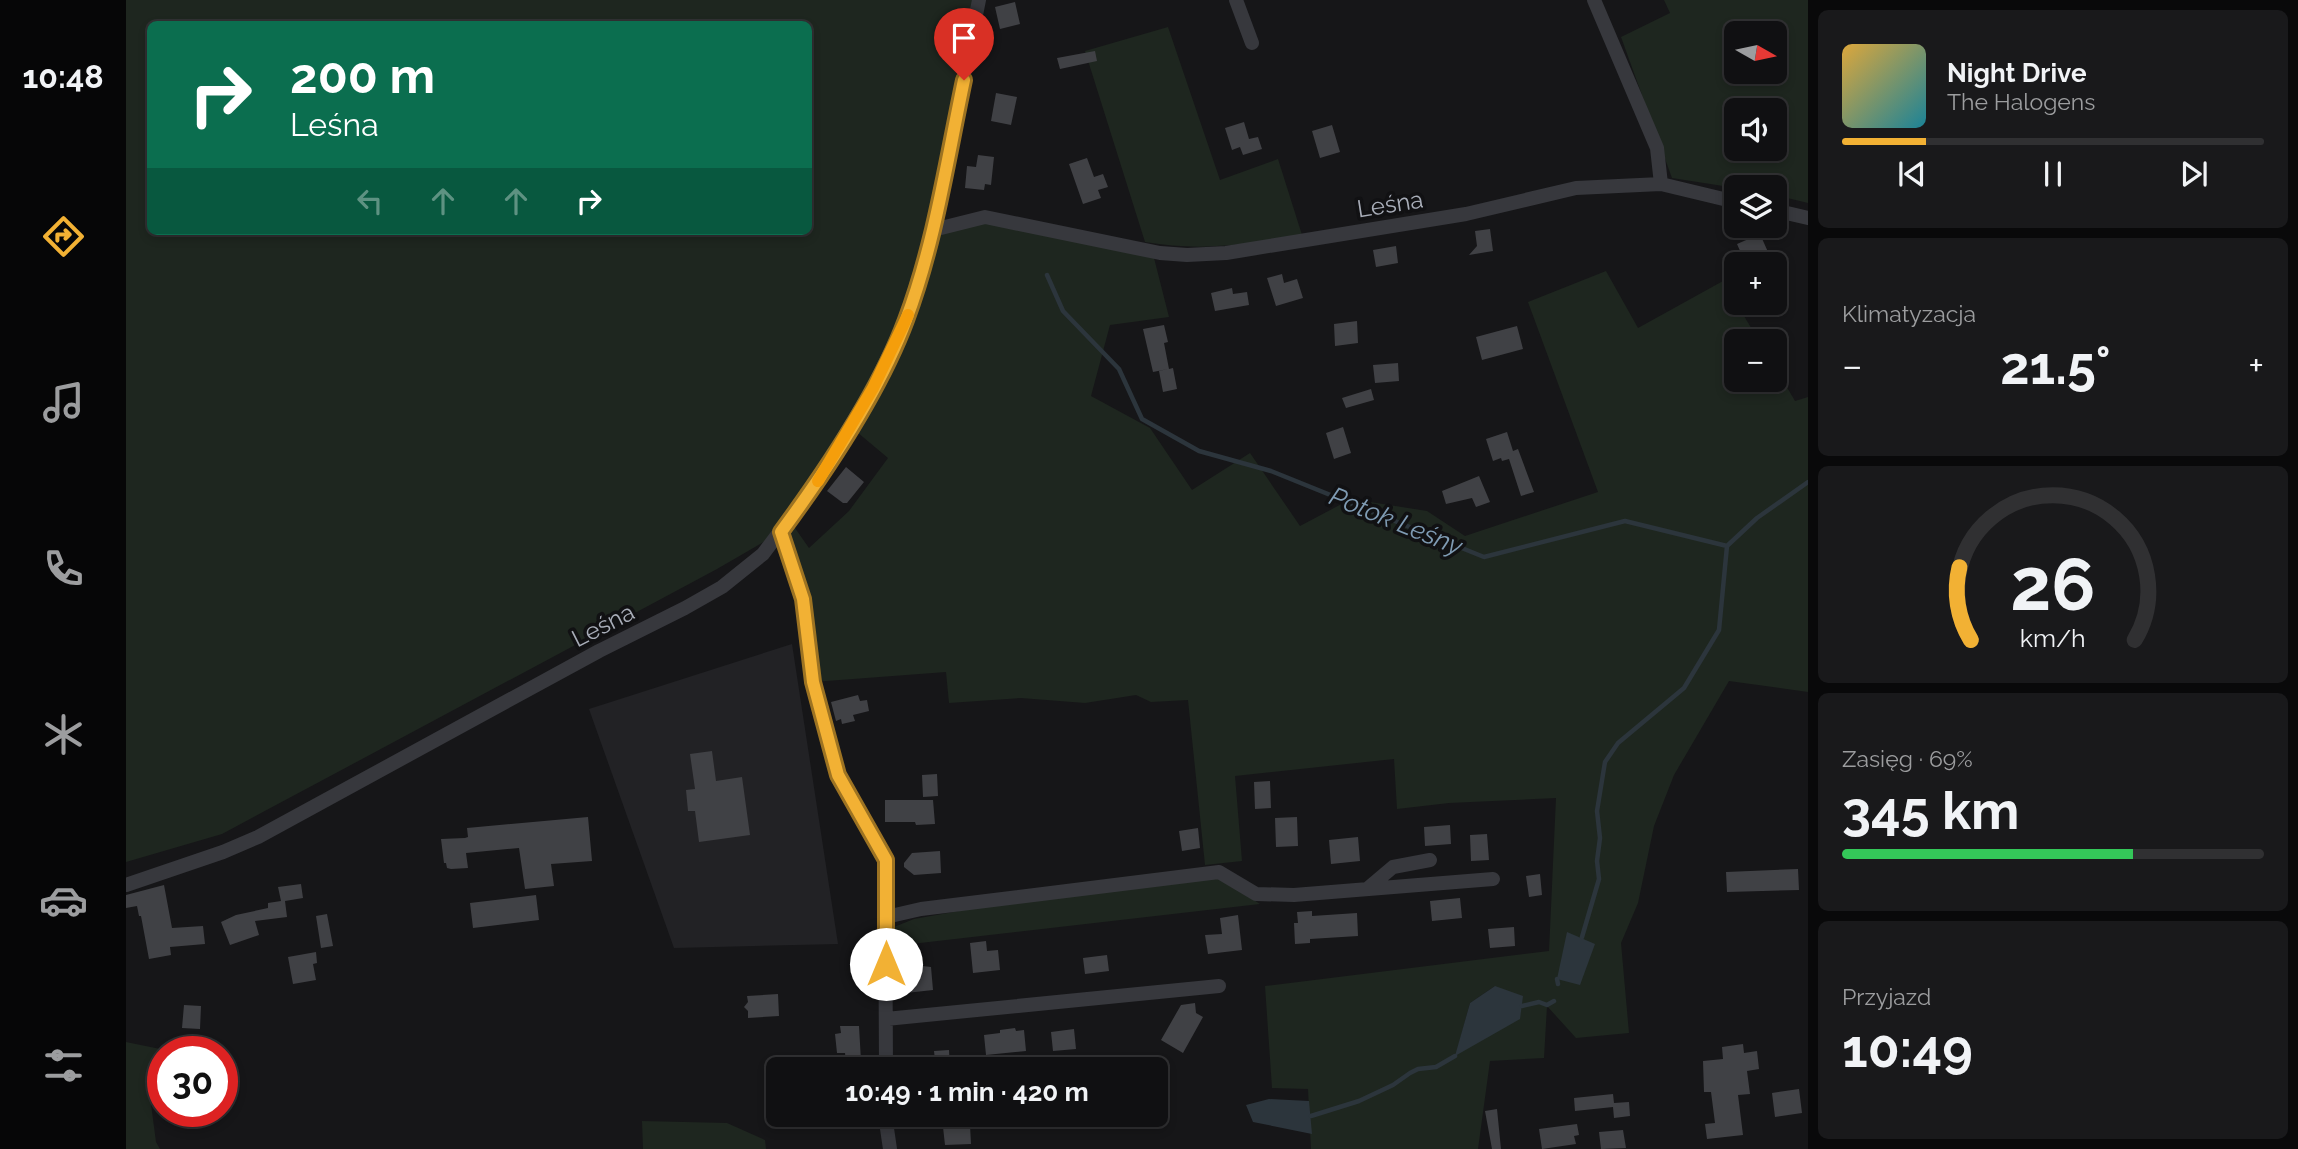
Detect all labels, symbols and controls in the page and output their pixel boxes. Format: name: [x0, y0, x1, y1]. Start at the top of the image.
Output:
pin: [934, 8, 994, 80]
icon: arrive: [945, 19, 983, 57]
north arrow: [1724, 21, 1787, 84]
map controls: [1724, 21, 1787, 392]
text: 200 m: [290, 47, 435, 104]
icon: right: [175, 49, 266, 140]
text: 10:48: [23, 58, 103, 95]
text: Night Drive: [1947, 58, 2086, 88]
text: The Halogens: [1947, 88, 2095, 115]
button: sound: [1724, 98, 1787, 161]
text: Leśna: [290, 106, 379, 143]
icon: previous: [1893, 155, 1931, 193]
icon: pause: [2034, 155, 2072, 193]
icon: next: [2175, 155, 2213, 193]
button: layers: [1724, 175, 1787, 238]
icon: left: [351, 182, 389, 220]
icon: ahead: [424, 182, 462, 220]
icon: ahead: [497, 182, 535, 220]
icon: right: [570, 182, 608, 220]
street label: Leśna: [1355, 184, 1425, 224]
icon: directions: [39, 212, 88, 261]
button: +: [1724, 252, 1787, 315]
text: Klimatyzacja: [1842, 300, 1976, 327]
button: −: [1724, 329, 1787, 392]
text: 21.5°: [2000, 335, 2111, 396]
text: −: [1842, 343, 1862, 388]
text: +: [2248, 343, 2264, 388]
icon: music: [39, 378, 88, 427]
water label: Potok Leśny: [1325, 481, 1468, 562]
text: 26: [2010, 543, 2096, 628]
icon: phone: [39, 544, 88, 593]
street label: Leśna: [567, 597, 639, 653]
text: km/h: [2020, 623, 2086, 653]
icon: climate: [39, 710, 88, 759]
text: Zasięg · 69%: [1842, 745, 1973, 772]
text: 345 km: [1842, 780, 2019, 841]
icon: car: [39, 876, 88, 925]
position arrow: [849, 927, 923, 1001]
text: Przyjazd: [1842, 983, 1931, 1010]
text: 10:49: [1842, 1018, 1973, 1079]
speed limit sign: 30: [147, 1036, 238, 1127]
icon: filters: [39, 1041, 88, 1090]
text: 10:49 · 1 min · 420 m: [845, 1077, 1089, 1107]

